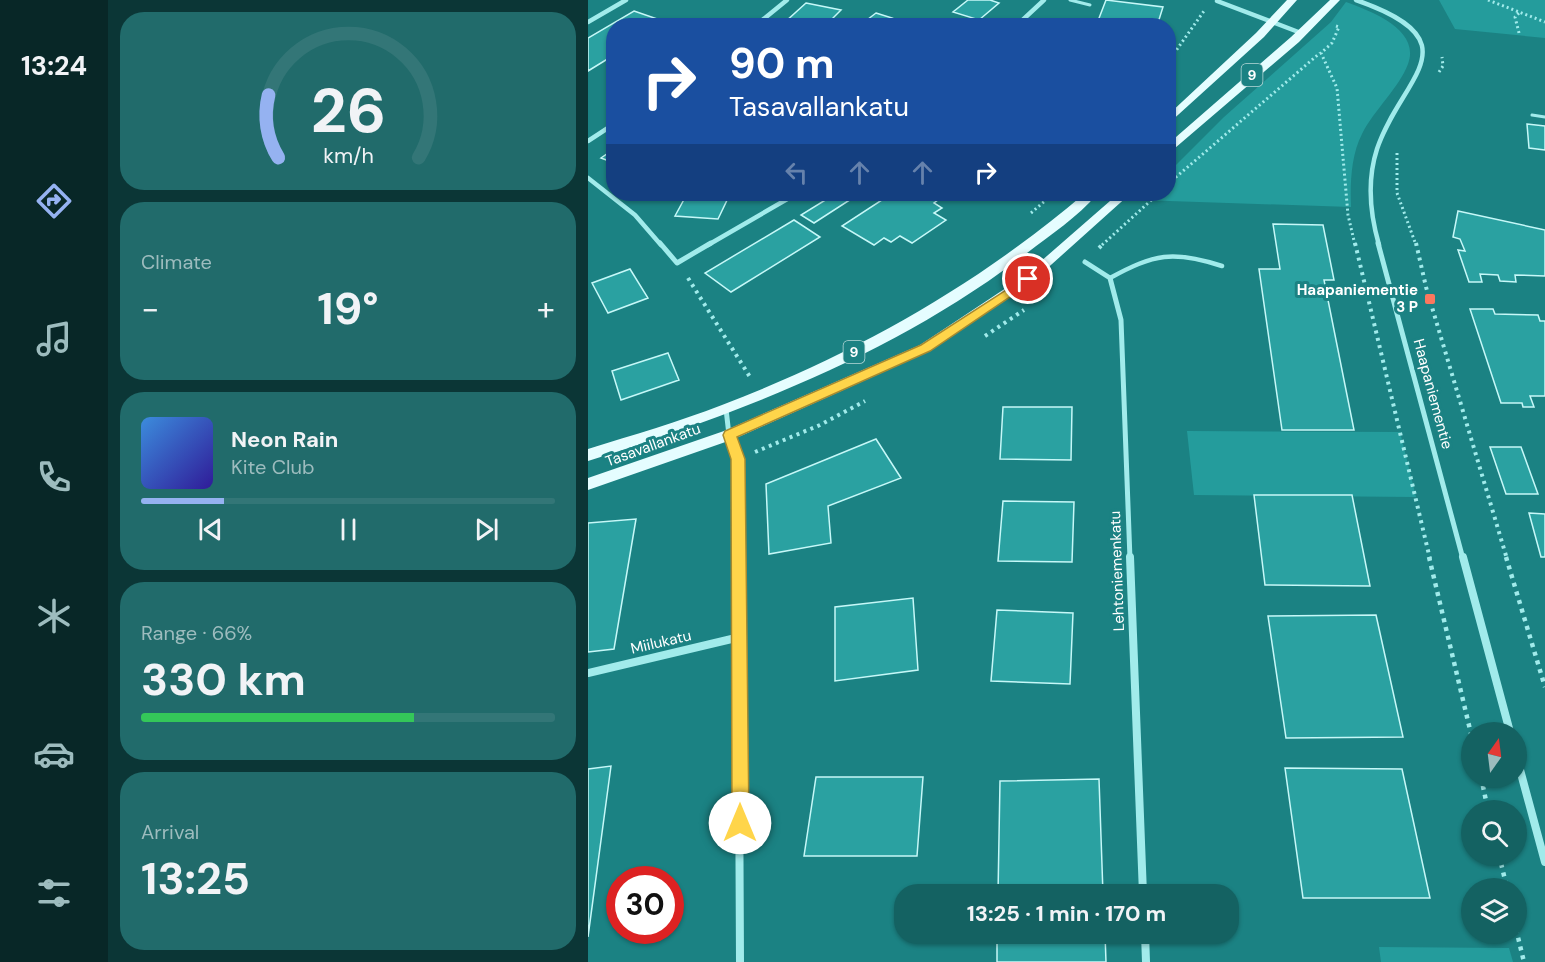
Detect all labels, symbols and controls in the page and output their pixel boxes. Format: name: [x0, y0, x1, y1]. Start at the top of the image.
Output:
text: 90 m: [729, 36, 835, 91]
icon: right: [630, 42, 708, 120]
text: 13:24: [21, 48, 87, 83]
road number: 9: [1242, 64, 1262, 86]
text: 26: [310, 70, 386, 151]
text: Tasavallankatu: [729, 89, 909, 124]
text: km/h: [323, 142, 373, 170]
icon: left: [780, 156, 813, 189]
icon: ahead: [843, 156, 876, 189]
icon: ahead: [906, 156, 939, 189]
icon: right: [969, 156, 1002, 189]
icon: directions: [33, 180, 75, 222]
text: Climate: [141, 249, 212, 275]
pin: [1002, 253, 1053, 304]
icon: arrive: [1011, 262, 1044, 295]
text: 19°: [317, 279, 379, 338]
place label: Haapaniementie 3 P: [1297, 280, 1418, 317]
text: −: [141, 287, 159, 330]
text: +: [537, 287, 555, 330]
marker: Haapaniementie 3 P: [1423, 292, 1437, 306]
icon: music: [33, 318, 75, 360]
street label: Haapaniementie: [1409, 337, 1457, 451]
road number: 9: [844, 341, 864, 363]
street label: Tasavallankatu: [603, 419, 703, 471]
text: Neon Rain: [231, 425, 338, 454]
text: Kite Club: [231, 454, 315, 480]
icon: phone: [33, 456, 75, 498]
street label: Lehtoniemenkatu: [1105, 510, 1129, 632]
icon: previous: [194, 513, 227, 546]
icon: pause: [332, 513, 365, 546]
icon: next: [470, 513, 503, 546]
icon: climate: [33, 595, 75, 637]
text: Range · 66%: [141, 620, 252, 646]
street label: Miilukatu: [629, 625, 693, 659]
text: 330 km: [141, 650, 306, 709]
north arrow: [1461, 722, 1527, 788]
map controls: [1461, 722, 1527, 944]
icon: car: [33, 733, 75, 775]
position arrow: [708, 791, 772, 855]
button: search: [1461, 800, 1527, 866]
text: Arrival: [141, 819, 199, 845]
text: 13:25: [141, 849, 250, 908]
speed limit sign: 30: [606, 866, 684, 944]
icon: filters: [33, 872, 75, 914]
button: layers: [1461, 878, 1527, 944]
text: 13:25 · 1 min · 170 m: [967, 899, 1166, 928]

